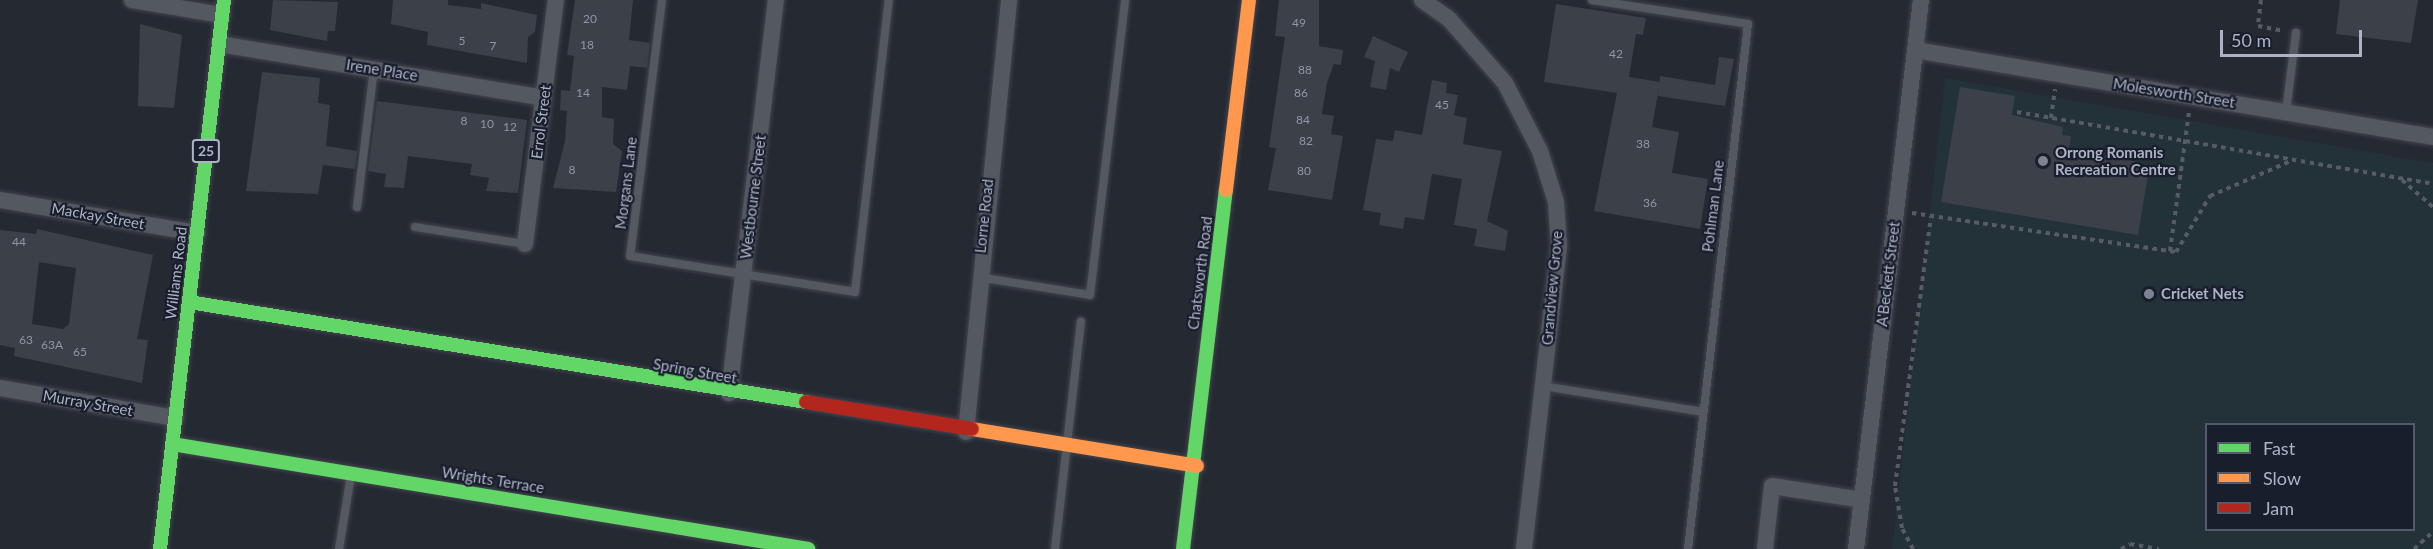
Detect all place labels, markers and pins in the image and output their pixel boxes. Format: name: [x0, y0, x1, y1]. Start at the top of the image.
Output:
place label: Orrong Romanis Recreation Centre: [2055, 143, 2176, 178]
marker: Orrong Romanis Recreation Centre: [2036, 154, 2050, 168]
place label: Cricket Nets: [2161, 285, 2244, 303]
marker: Cricket Nets: [2142, 287, 2156, 301]

